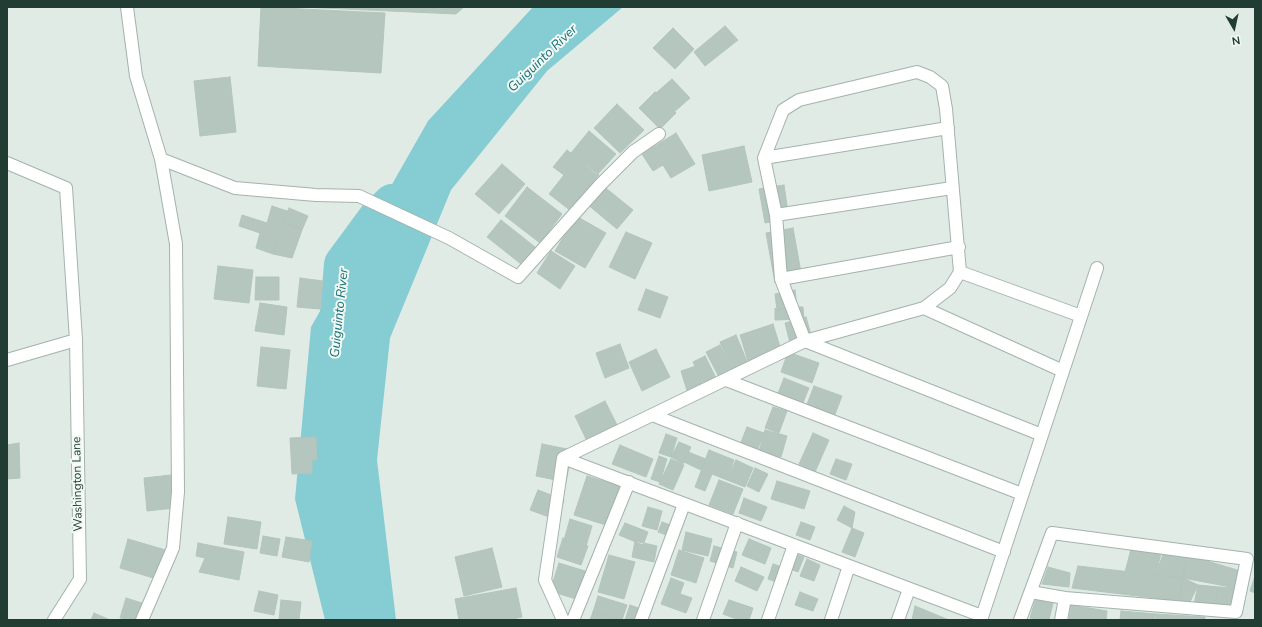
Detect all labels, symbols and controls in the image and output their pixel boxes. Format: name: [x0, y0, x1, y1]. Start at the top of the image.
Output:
north arrow: [1214, 8, 1254, 48]
water label: Guiguinto River: [505, 22, 581, 96]
text: N: [1231, 32, 1241, 48]
water label: Guiguinto River: [328, 267, 352, 359]
street label: Washington Lane: [70, 436, 86, 532]

